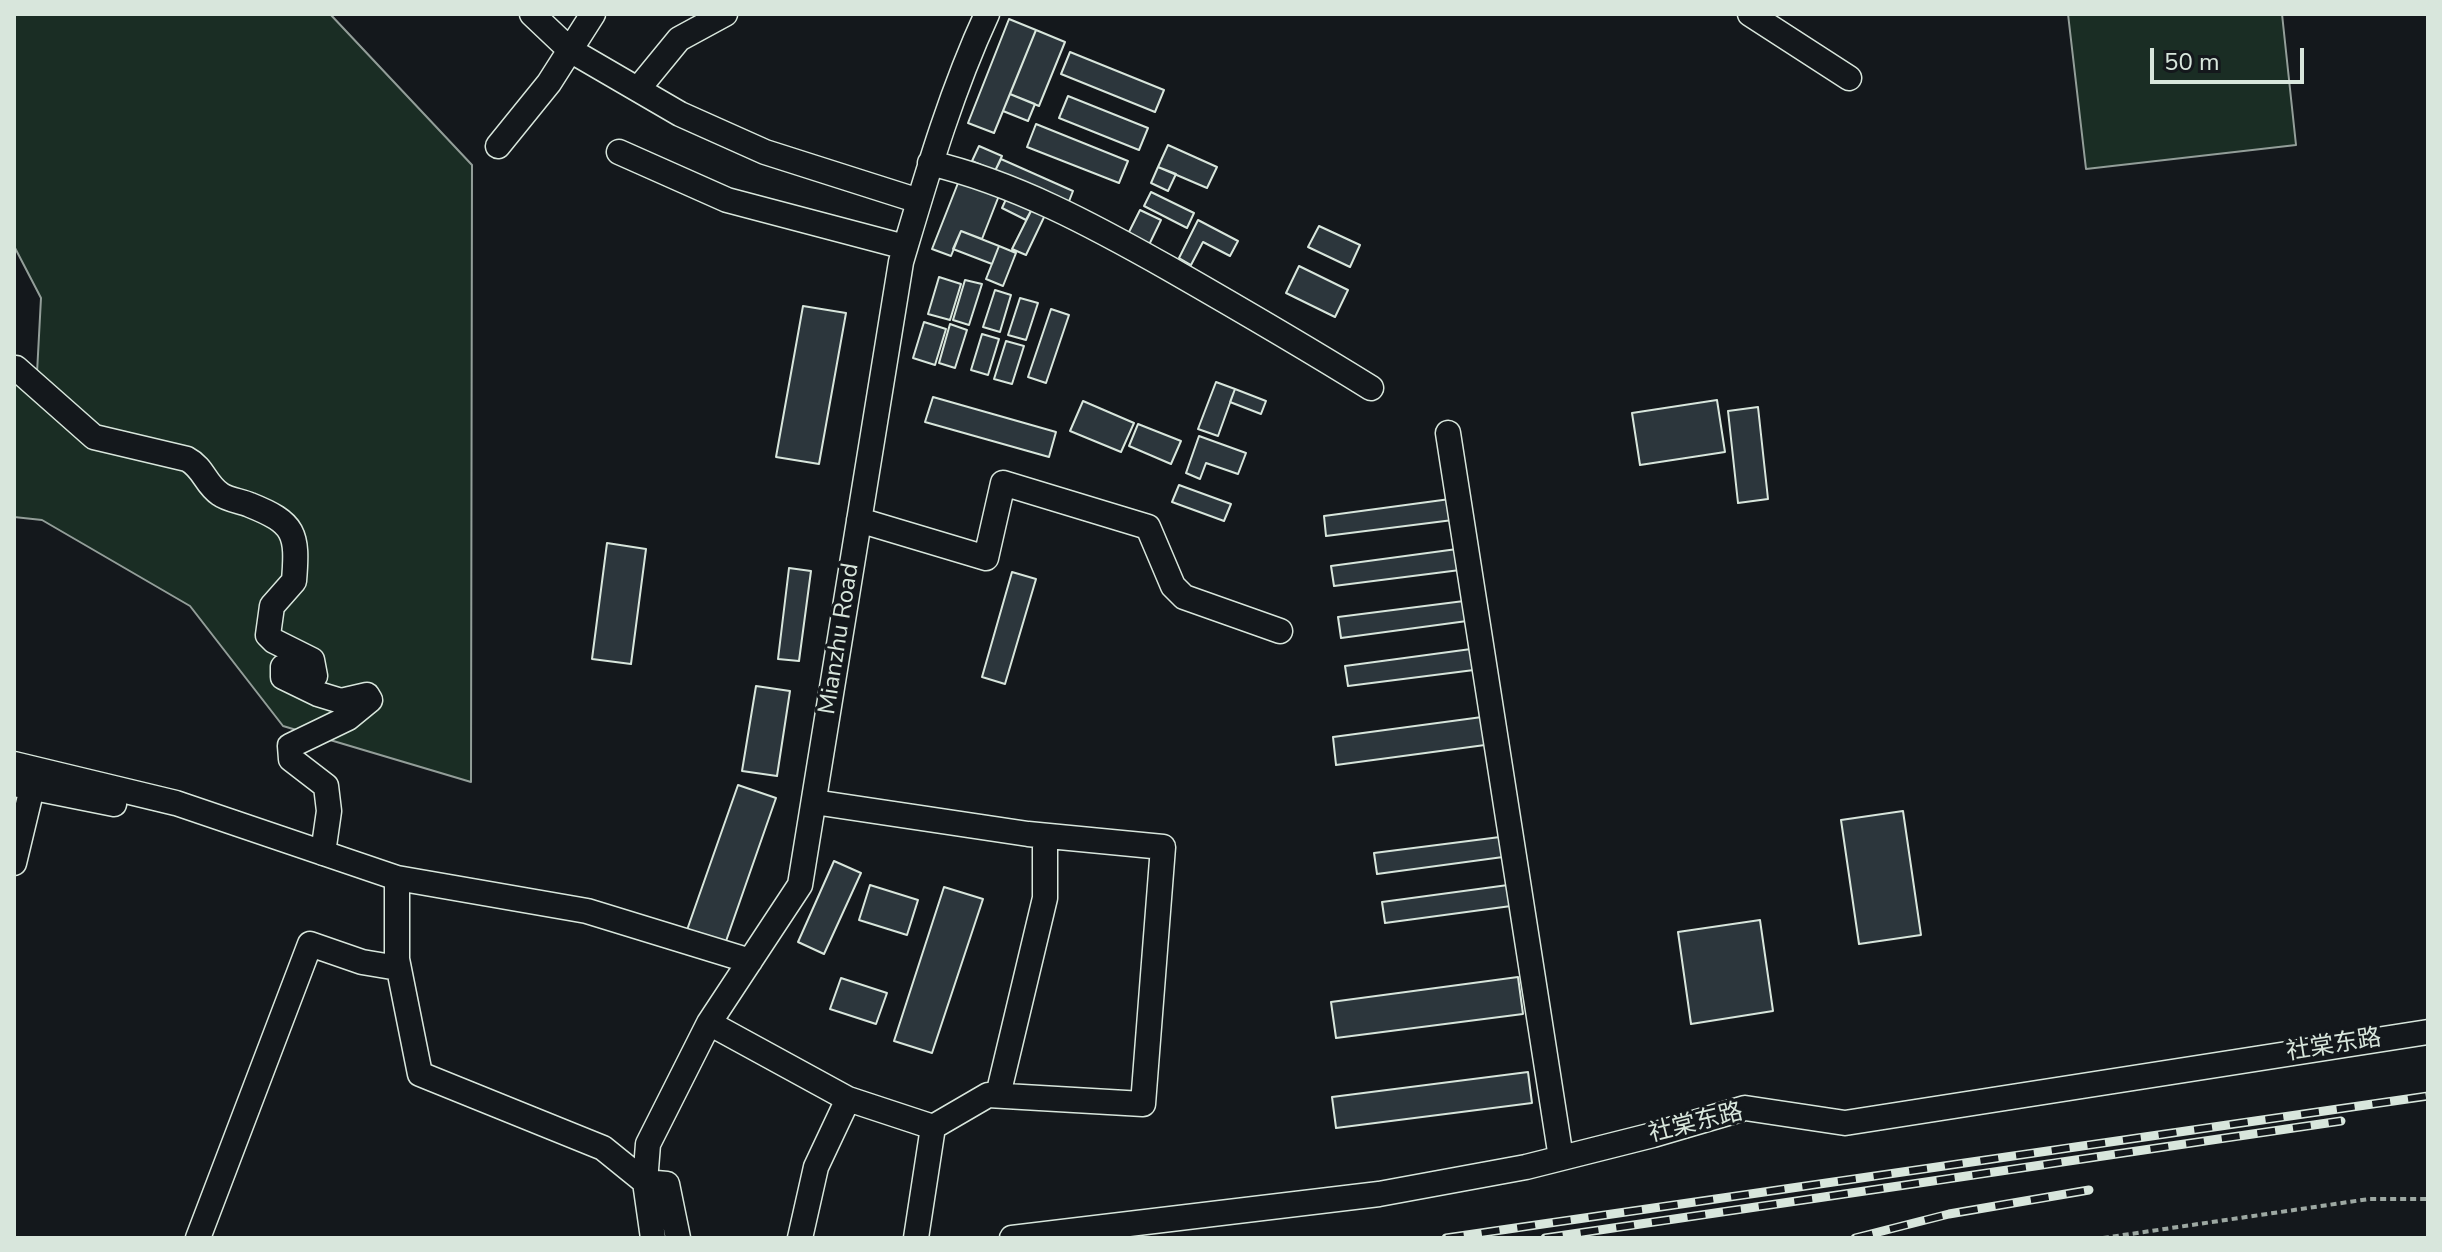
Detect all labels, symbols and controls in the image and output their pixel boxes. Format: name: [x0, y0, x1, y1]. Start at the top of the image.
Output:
scale bar: [2154, 32, 2308, 82]
text: 50 m: [2164, 46, 2220, 78]
street label: Mianzhu Road: [814, 561, 866, 717]
street label: 社棠东路: [2284, 1024, 2384, 1068]
street label: 社棠东路: [1646, 1098, 1746, 1150]

